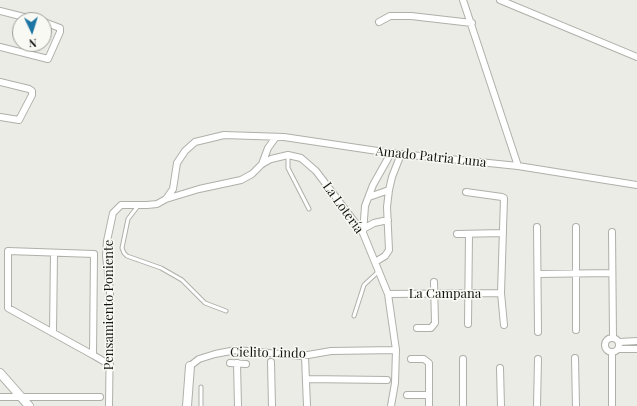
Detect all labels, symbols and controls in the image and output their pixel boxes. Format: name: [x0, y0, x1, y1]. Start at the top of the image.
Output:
north arrow: [12, 12, 52, 52]
text: N: [28, 36, 37, 51]
street label: Amado Patria Luna: [375, 143, 487, 171]
street label: La Lotería: [319, 179, 367, 237]
street label: Pensamiento Poniente: [101, 240, 117, 370]
street label: La Campana: [409, 286, 481, 302]
street label: Cielito Lindo: [230, 345, 306, 361]

